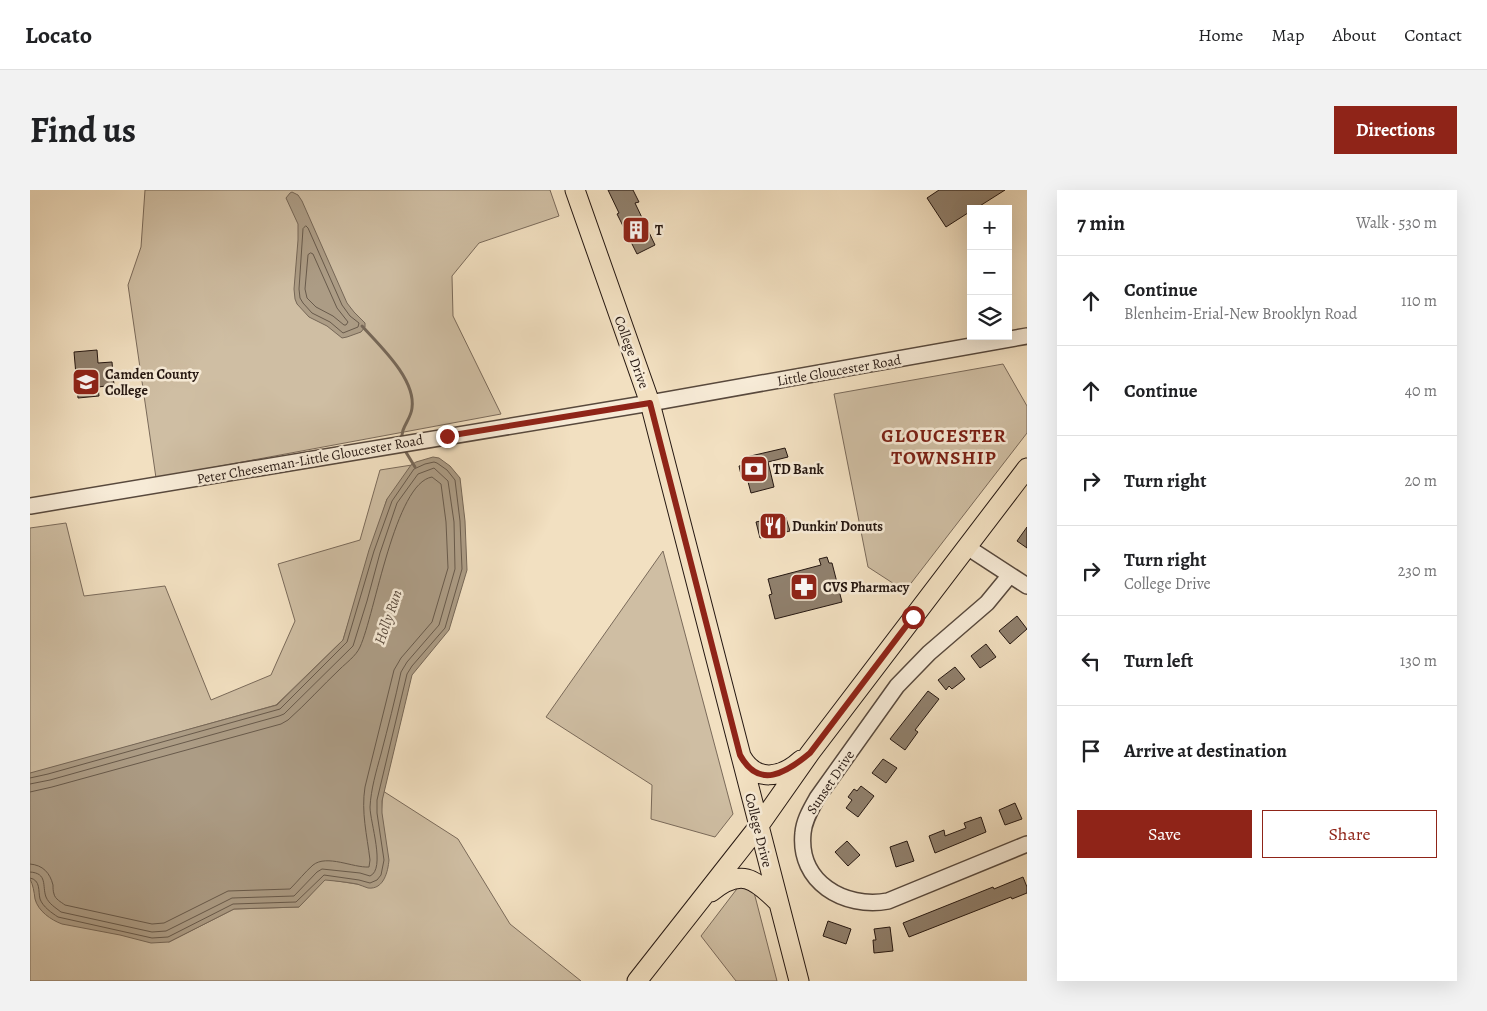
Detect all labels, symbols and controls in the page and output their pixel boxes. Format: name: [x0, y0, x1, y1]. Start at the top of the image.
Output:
text: Locato: [25, 19, 92, 51]
text: Home: [1198, 23, 1243, 47]
text: Map: [1271, 23, 1304, 47]
text: About: [1332, 23, 1376, 47]
text: Contact: [1404, 23, 1462, 47]
text: Find us: [30, 106, 136, 154]
button: Directions: [1334, 106, 1457, 154]
map controls: [967, 205, 1012, 340]
button: +: [967, 205, 1012, 250]
text: 7 min: [1077, 209, 1125, 237]
text: Walk · 530 m: [1356, 212, 1437, 234]
building icon: T: [621, 215, 651, 245]
place label: T: [655, 221, 663, 240]
button: −: [967, 250, 1012, 295]
text: Continue: [1124, 277, 1198, 303]
icon: ahead: [1077, 287, 1105, 315]
text: 110 m: [1401, 290, 1437, 312]
button: layers: [967, 295, 1012, 340]
text: Blenheim-Erial-New Brooklyn Road: [1124, 303, 1357, 325]
street label: College Drive: [610, 313, 653, 391]
street label: Little Gloucester Road: [776, 350, 903, 391]
place label: Camden County College: [105, 365, 199, 400]
school or university icon: Camden County College: [71, 367, 101, 397]
icon: ahead: [1077, 377, 1105, 405]
text: Continue: [1124, 378, 1198, 404]
text: 40 m: [1405, 380, 1437, 402]
district label: GLOUCESTER TOWNSHIP: [881, 423, 1007, 471]
route end: [436, 425, 459, 448]
street label: Peter Cheeseman-Little Gloucester Road: [195, 430, 425, 489]
bank icon: TD Bank: [739, 454, 769, 484]
place label: TD Bank: [773, 460, 824, 479]
icon: right: [1077, 467, 1105, 495]
text: Turn right: [1124, 468, 1206, 494]
text: 20 m: [1404, 470, 1437, 492]
restaurant icon: Dunkin' Donuts: [758, 511, 788, 541]
place label: Dunkin' Donuts: [792, 517, 883, 536]
text: Turn right: [1124, 547, 1206, 573]
icon: right: [1077, 557, 1105, 585]
text: 230 m: [1398, 560, 1437, 582]
pharmacy icon: CVS Pharmacy: [789, 572, 819, 602]
text: College Drive: [1124, 573, 1211, 595]
place label: CVS Pharmacy: [823, 578, 910, 597]
water label: Holly Run: [369, 587, 407, 647]
route start: [902, 606, 925, 629]
icon: left: [1077, 647, 1105, 675]
text: Turn left: [1124, 648, 1193, 674]
text: 130 m: [1400, 650, 1437, 672]
icon: arrive: [1077, 737, 1105, 765]
text: Arrive at destination: [1124, 738, 1287, 764]
street label: Sunset Drive: [802, 747, 859, 818]
street label: College Drive: [740, 791, 777, 869]
button: Save: [1077, 810, 1252, 858]
button: Share: [1262, 810, 1437, 858]

